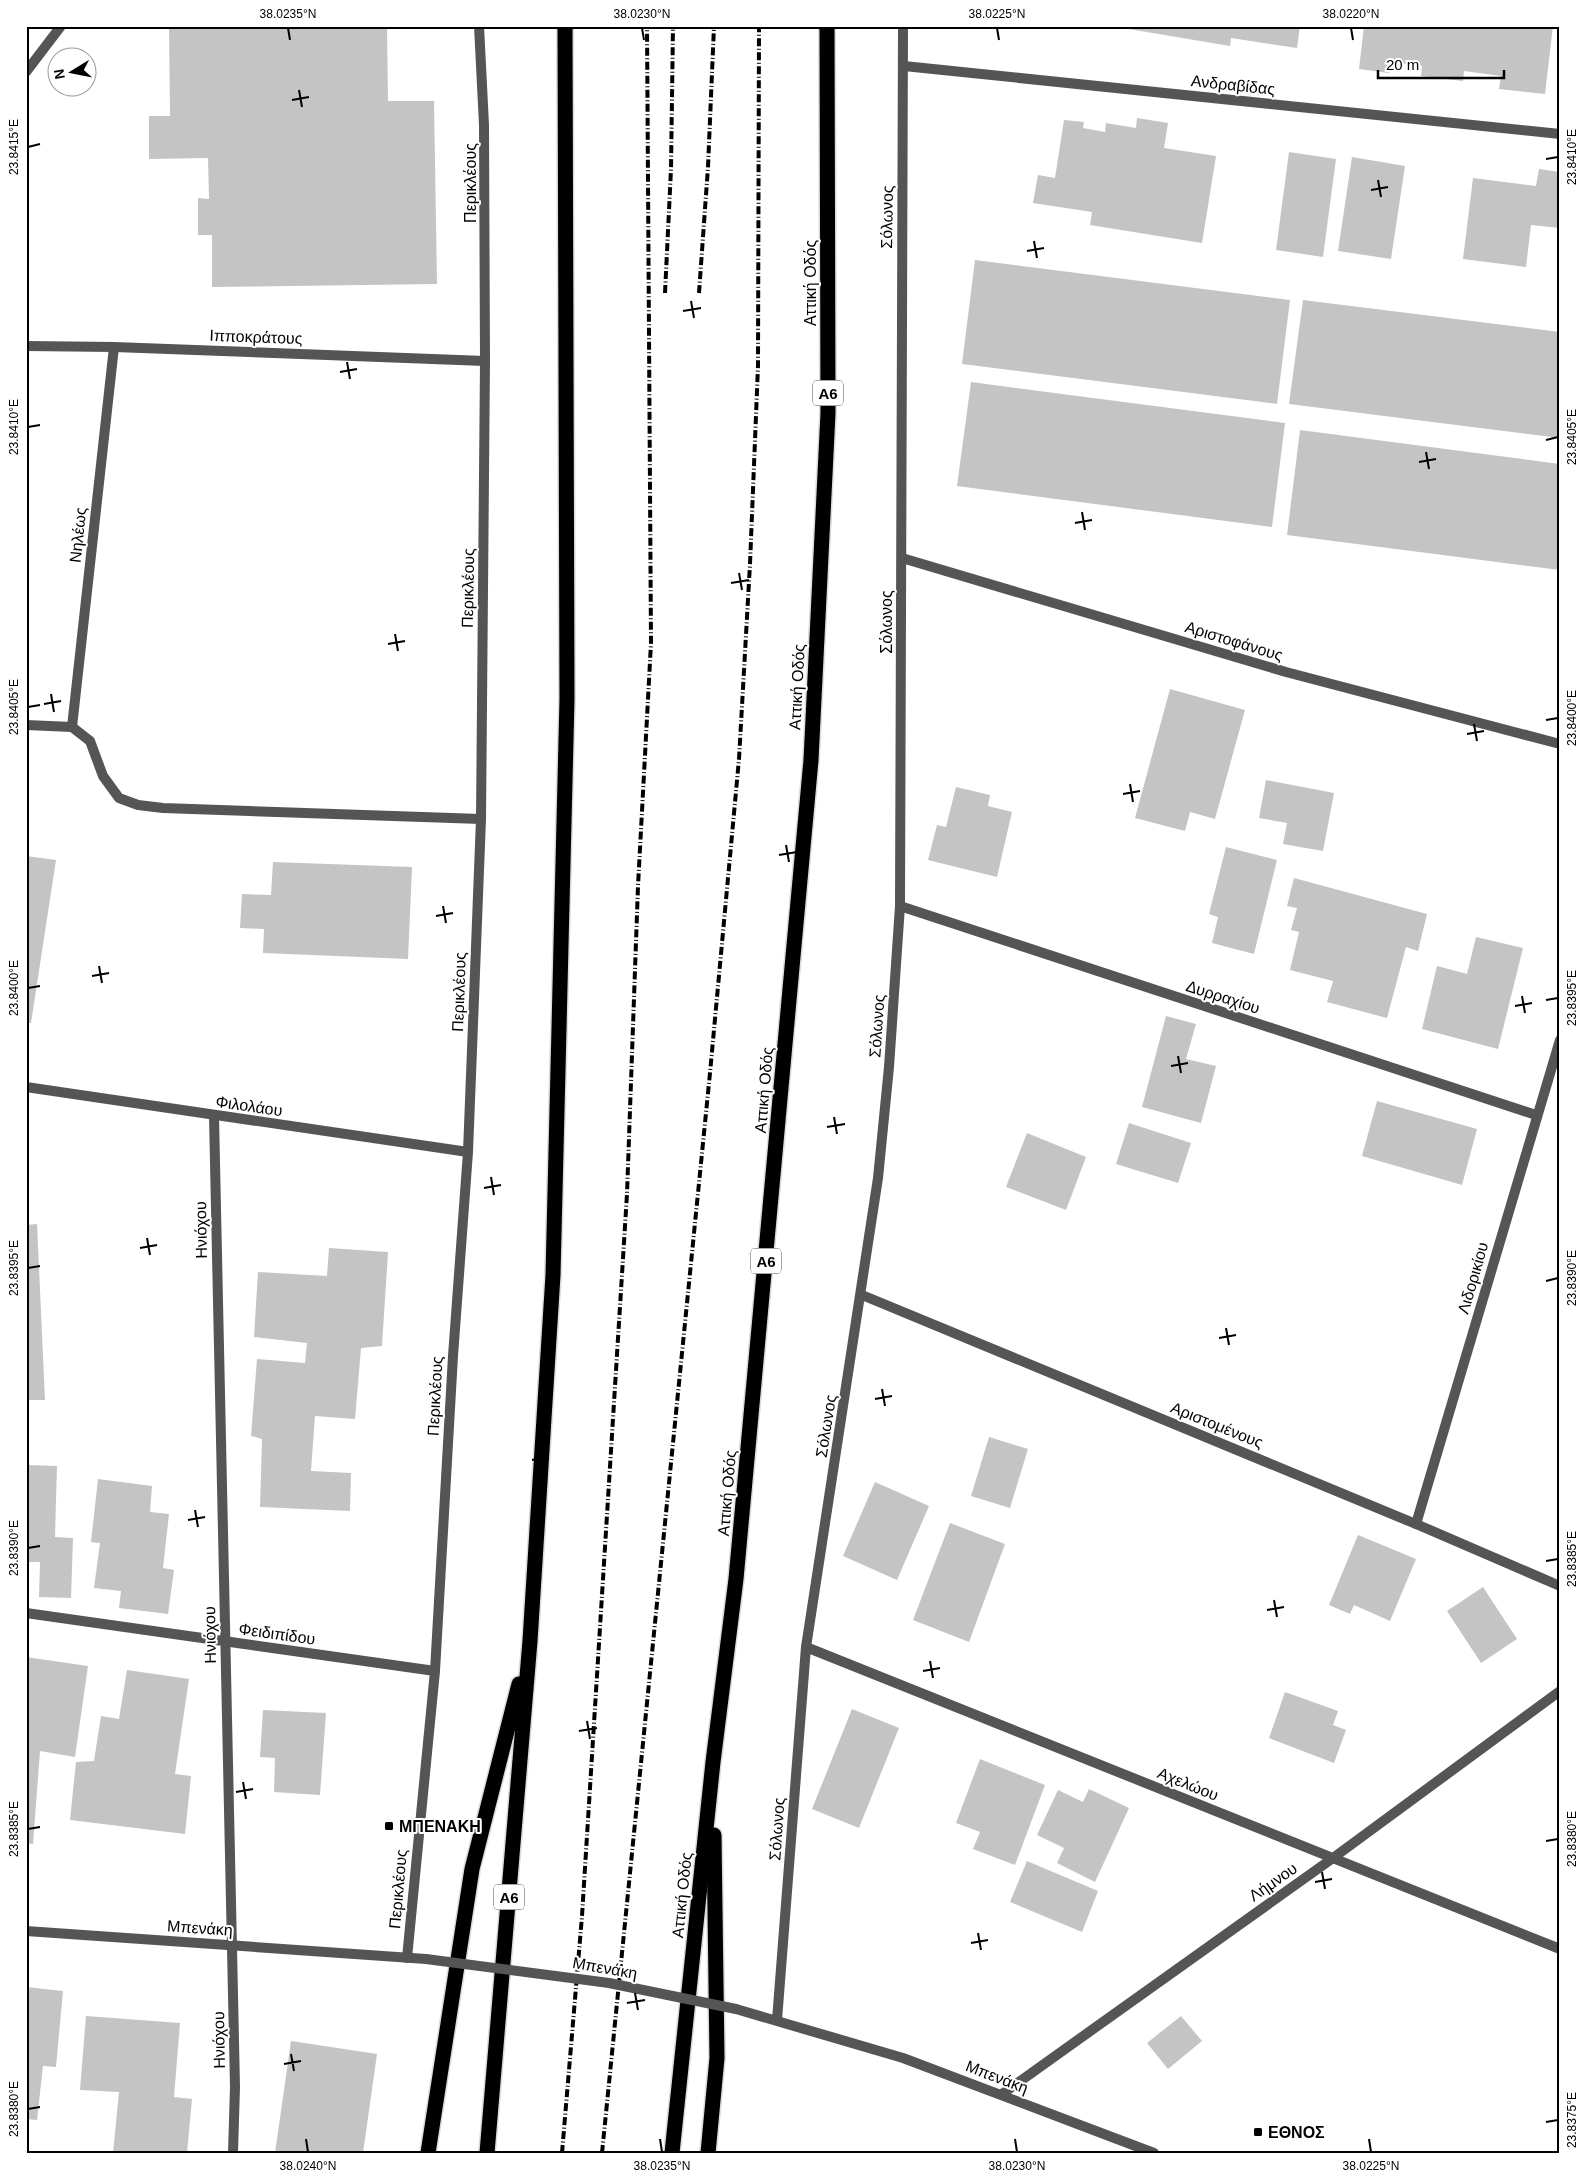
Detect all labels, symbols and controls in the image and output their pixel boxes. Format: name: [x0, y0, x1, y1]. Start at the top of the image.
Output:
text: 38.0235°N: [260, 7, 316, 21]
text: 38.0230°N: [614, 7, 670, 21]
text: 38.0225°N: [969, 7, 1025, 21]
text: 38.0220°N: [1323, 7, 1379, 21]
north arrow: [48, 48, 98, 98]
scale bar: [1378, 48, 1505, 80]
text: 20 m: [1386, 56, 1419, 73]
text: N: [50, 68, 68, 81]
street label: Ανδραβίδας: [1190, 72, 1276, 98]
text: 23.8415°E: [7, 119, 21, 175]
text: 23.8410°E: [1565, 129, 1579, 185]
street label: Περικλέους: [462, 143, 479, 223]
street label: Σόλωνος: [878, 185, 896, 249]
street label: Αττική Οδός: [802, 240, 819, 326]
street label: Ιπποκράτους: [209, 327, 303, 347]
road number: Α6: [813, 380, 843, 406]
text: 23.8410°E: [7, 399, 21, 455]
text: 23.8405°E: [1565, 409, 1579, 465]
street label: Νηλέως: [67, 506, 89, 564]
street label: Περικλέους: [459, 548, 477, 628]
street label: Σόλωνος: [878, 590, 895, 654]
street label: Αριστοφάνους: [1183, 618, 1285, 664]
street label: Αττική Οδός: [786, 643, 808, 730]
text: 23.8405°E: [7, 679, 21, 735]
text: 23.8400°E: [1565, 690, 1579, 746]
street label: Περικλέους: [449, 952, 469, 1032]
text: 23.8400°E: [7, 960, 21, 1016]
text: 23.8395°E: [1565, 970, 1579, 1026]
street label: Δυρραχίου: [1184, 977, 1262, 1017]
street label: Σόλωνος: [866, 994, 888, 1058]
street label: Αττική Οδός: [752, 1046, 776, 1134]
street label: Φιλολάου: [214, 1093, 284, 1119]
street label: Ηνιόχου: [192, 1201, 210, 1259]
text: 23.8395°E: [7, 1240, 21, 1296]
street label: Λιδορικίου: [1455, 1240, 1491, 1316]
road number: Α6: [751, 1248, 781, 1274]
text: 23.8390°E: [1565, 1250, 1579, 1306]
street label: Περικλέους: [424, 1355, 446, 1436]
street label: Σόλωνος: [813, 1393, 839, 1459]
street label: Αριστομένους: [1168, 1399, 1266, 1451]
street label: Αττική Οδός: [715, 1449, 739, 1537]
text: 23.8390°E: [7, 1520, 21, 1576]
text: 23.8385°E: [1565, 1531, 1579, 1587]
street label: Ηνιόχου: [201, 1606, 219, 1664]
street label: Φειδιπίδου: [238, 1620, 316, 1648]
street label: Αχελώου: [1155, 1764, 1221, 1804]
street label: Σόλωνος: [766, 1797, 788, 1861]
text: 23.8385°E: [7, 1801, 21, 1857]
text: 23.8380°E: [1565, 1811, 1579, 1867]
place label: ΜΠΕΝΑΚΗ: [399, 1818, 481, 1835]
marker: ΜΠΕΝΑΚΗ: [383, 1820, 395, 1832]
street label: Περικλέους: [386, 1848, 410, 1930]
street label: Αττική Οδός: [669, 1851, 695, 1939]
street label: Λήμνου: [1246, 1859, 1300, 1905]
road number: Α6: [494, 1884, 524, 1910]
street label: Μπενάκη: [167, 1917, 233, 1939]
street label: Μπενάκη: [571, 1954, 639, 1982]
street label: Ηνιόχου: [210, 2011, 228, 2069]
street label: Μπενάκη: [963, 2057, 1031, 2097]
text: 23.8380°E: [7, 2081, 21, 2137]
text: 23.8375°E: [1565, 2092, 1579, 2148]
place label: ΕΘΝΟΣ: [1268, 2124, 1325, 2141]
marker: ΕΘΝΟΣ: [1252, 2126, 1264, 2138]
text: 38.0240°N: [280, 2159, 336, 2173]
text: 38.0235°N: [634, 2159, 690, 2173]
text: 38.0230°N: [989, 2159, 1045, 2173]
text: 38.0225°N: [1343, 2159, 1399, 2173]

